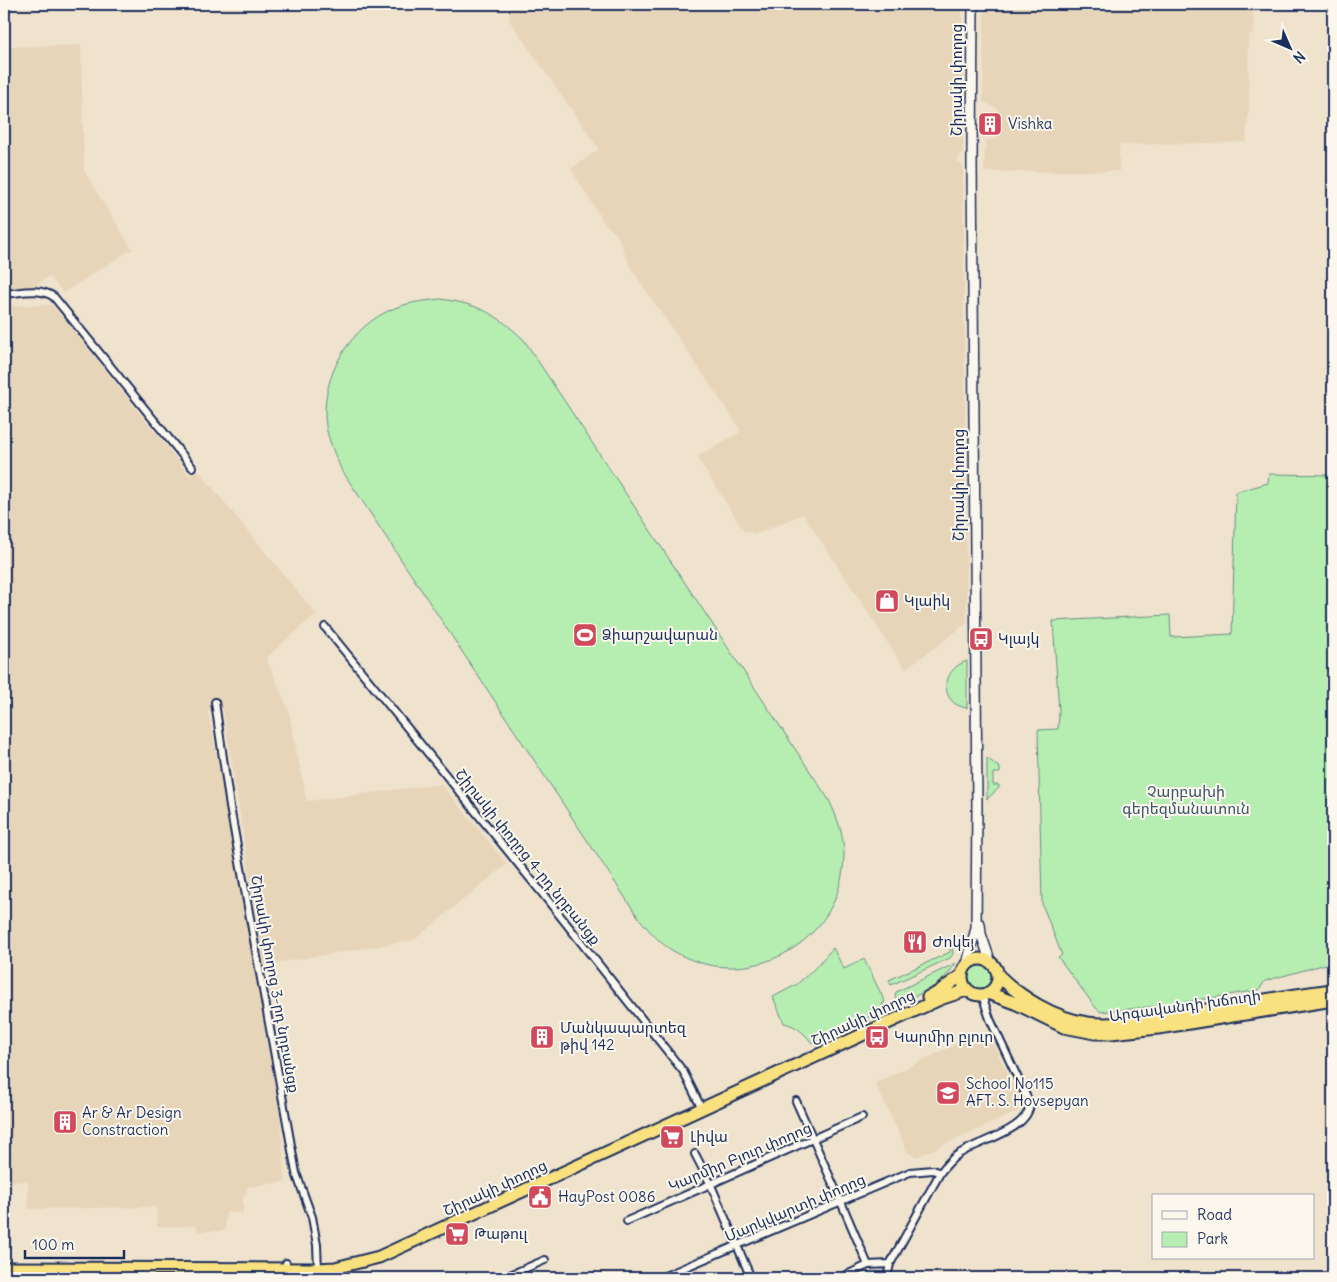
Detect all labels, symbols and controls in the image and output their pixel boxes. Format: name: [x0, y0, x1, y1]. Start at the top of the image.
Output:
north arrow: [1264, 22, 1314, 72]
street label: Շիրակի փողոց: [947, 24, 966, 136]
text: N: [1289, 47, 1309, 67]
building icon: Vishka: [977, 111, 1003, 137]
place label: Vishka: [1008, 114, 1053, 133]
street label: Շիրակի փողոց: [949, 429, 968, 541]
shop icon: Կլաիկ: [874, 588, 900, 614]
place label: Կլաիկ: [904, 591, 950, 610]
sports icon: Ձիարշավարան: [572, 622, 598, 648]
place label: Ձիարշավարան: [602, 625, 718, 644]
bus stop icon: Կլայկ: [968, 626, 994, 652]
place label: Կլայկ: [998, 629, 1039, 648]
street label: Շիրակի փողոց 4-րդ նրբանցք: [451, 765, 605, 949]
park label: Չարբախի գերեզմանատուն: [1122, 782, 1250, 818]
street label: Շիրակի փողոց 3-րդ նրբանցք: [247, 874, 304, 1094]
restaurant icon: Ժոկեյ: [902, 929, 928, 955]
place label: Ժոկեյ: [932, 932, 974, 951]
street label: Շիրակի փողոց: [808, 985, 918, 1050]
street label: Արգավանդի խճուղի: [1108, 985, 1262, 1026]
place label: Մանկապարտեզ թիվ 142: [560, 1018, 687, 1054]
building icon: Մանկապարտեզ թիվ 142: [529, 1024, 555, 1050]
bus stop icon: Կարմիր բլուր: [864, 1024, 890, 1050]
place label: Կարմիր բլուր: [894, 1027, 993, 1046]
place label: School No115 AFT. S. Hovsepyan: [966, 1074, 1089, 1110]
school or university icon: School No115 AFT. S. Hovsepyan: [935, 1080, 961, 1106]
place label: Ar & Ar Design Constraction: [82, 1103, 182, 1139]
building icon: Ar & Ar Design Constraction: [52, 1109, 78, 1135]
street label: Կարմիր Բլուր փողոց: [665, 1118, 814, 1195]
supermarket icon: Լիվա: [659, 1124, 685, 1150]
place label: Լիվա: [690, 1127, 728, 1146]
street label: Շիրակի փողոց: [440, 1155, 550, 1220]
street label: Մարկվարտի փողոց: [722, 1169, 868, 1246]
public building icon: HayPost 0086: [527, 1184, 553, 1210]
place label: HayPost 0086: [558, 1187, 655, 1206]
legend: [1152, 1194, 1314, 1260]
text: Road: [1197, 1205, 1232, 1224]
supermarket icon: Թաթուլ: [444, 1221, 470, 1247]
place label: Թաթուլ: [474, 1224, 529, 1243]
scale bar: [25, 1227, 124, 1259]
text: Park: [1197, 1229, 1228, 1248]
text: 100 m: [32, 1235, 74, 1254]

